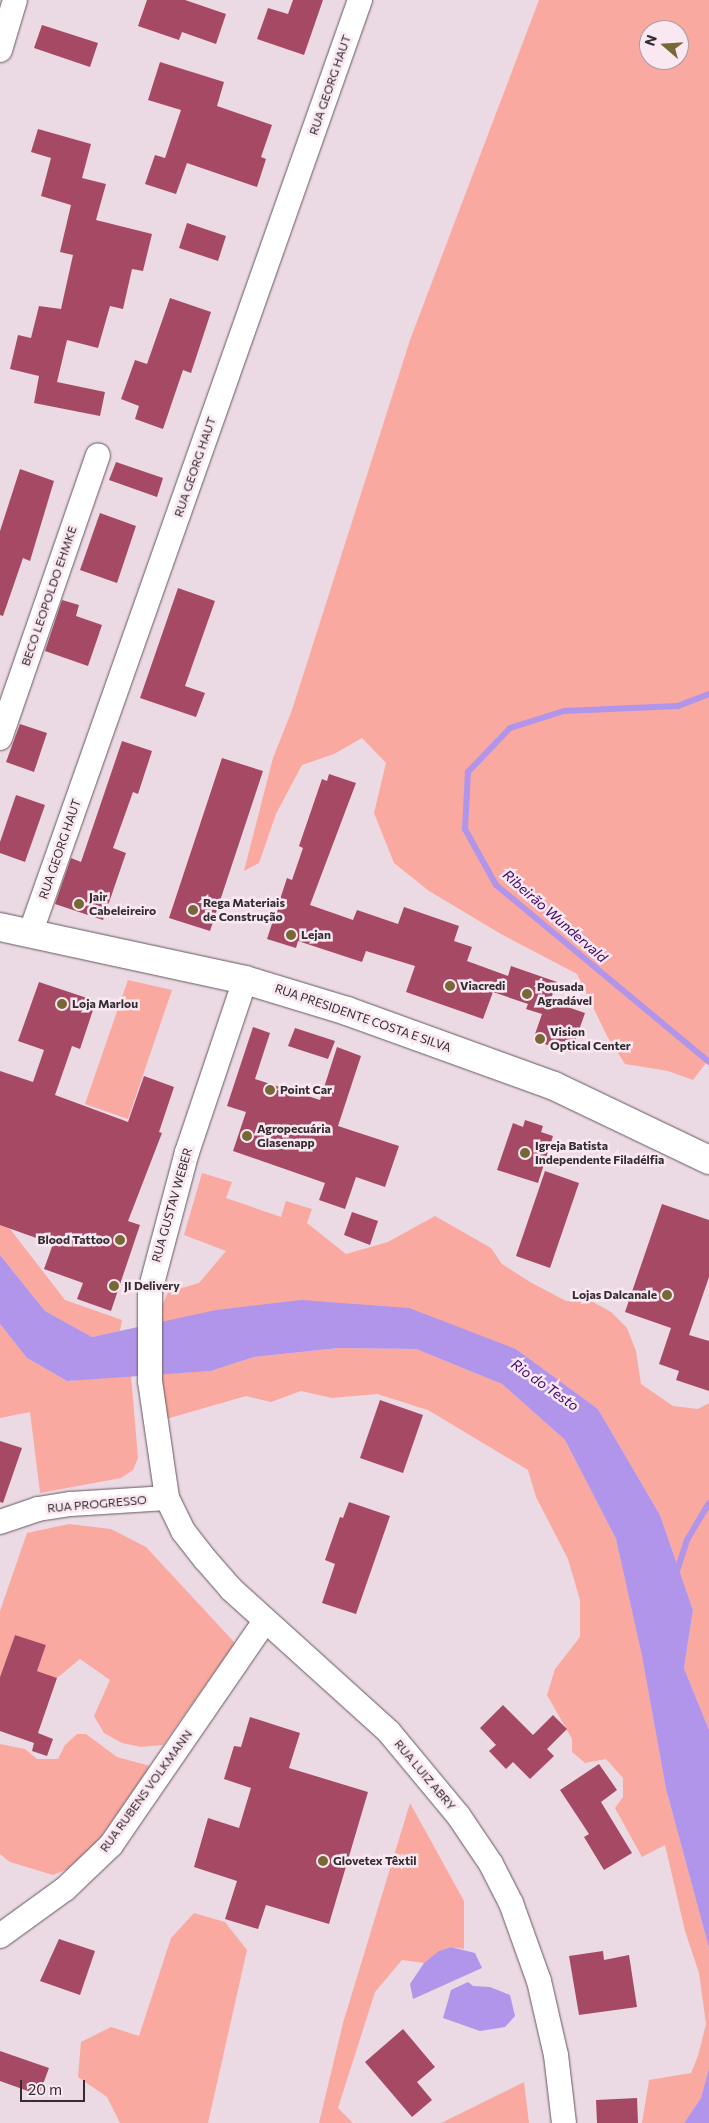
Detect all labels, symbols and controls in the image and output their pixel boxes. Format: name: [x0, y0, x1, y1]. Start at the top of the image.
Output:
north arrow: [639, 20, 689, 70]
street label: RUA GEORG HAUT: [306, 33, 354, 137]
text: N: [641, 33, 660, 48]
street label: RUA GEORG HAUT: [171, 415, 219, 519]
street label: BECO LEOPOLDO EHMKE: [18, 524, 80, 668]
street label: RUA GEORG HAUT: [36, 797, 84, 901]
water label: Ribeirão Wundervald: [499, 866, 611, 966]
place label: Jair Cabeleireiro: [89, 890, 156, 918]
place label: Rega Materiais de Construção: [203, 896, 285, 924]
marker: Jair Cabeleireiro: [73, 898, 85, 910]
marker: Rega Materiais de Construção: [187, 904, 199, 916]
place label: Lejan: [301, 928, 331, 942]
marker: Lejan: [285, 929, 297, 941]
place label: Viacredi: [460, 979, 505, 993]
marker: Viacredi: [444, 980, 456, 992]
place label: Pousada Agradável: [537, 980, 592, 1008]
street label: RUA PRESIDENTE COSTA E SILVA: [273, 981, 453, 1055]
marker: Pousada Agradável: [521, 988, 533, 1000]
place label: Loja Marlou: [72, 997, 138, 1011]
marker: Loja Marlou: [56, 998, 68, 1010]
place label: Vision Optical Center: [550, 1025, 631, 1053]
marker: Vision Optical Center: [534, 1033, 546, 1045]
place label: Point Car: [280, 1083, 332, 1097]
marker: Point Car: [264, 1084, 276, 1096]
place label: Agropecuária Glasenapp: [257, 1122, 331, 1150]
marker: Agropecuária Glasenapp: [241, 1130, 253, 1142]
place label: Igreja Batista Independente Filadélfia: [535, 1139, 664, 1167]
street label: RUA GUSTAV WEBER: [149, 1146, 195, 1264]
marker: Igreja Batista Independente Filadélfia: [519, 1147, 531, 1159]
place label: Blood Tattoo: [37, 1233, 110, 1247]
marker: Blood Tattoo: [114, 1234, 126, 1246]
place label: JI Delivery: [124, 1279, 180, 1293]
marker: JI Delivery: [108, 1280, 120, 1292]
place label: Lojas Dalcanale: [572, 1288, 657, 1302]
marker: Lojas Dalcanale: [661, 1289, 673, 1301]
water label: Rio do Testo: [508, 1356, 582, 1414]
street label: RUA PROGRESSO: [47, 1492, 147, 1516]
street label: RUA RUBENS VOLKMANN: [97, 1727, 195, 1855]
street label: RUA LUIZ ABRY: [391, 1737, 459, 1813]
place label: Glovetex Têxtil: [333, 1854, 417, 1868]
marker: Glovetex Têxtil: [317, 1855, 329, 1867]
scale bar: [22, 2070, 88, 2102]
text: 20 m: [28, 2080, 62, 2098]

